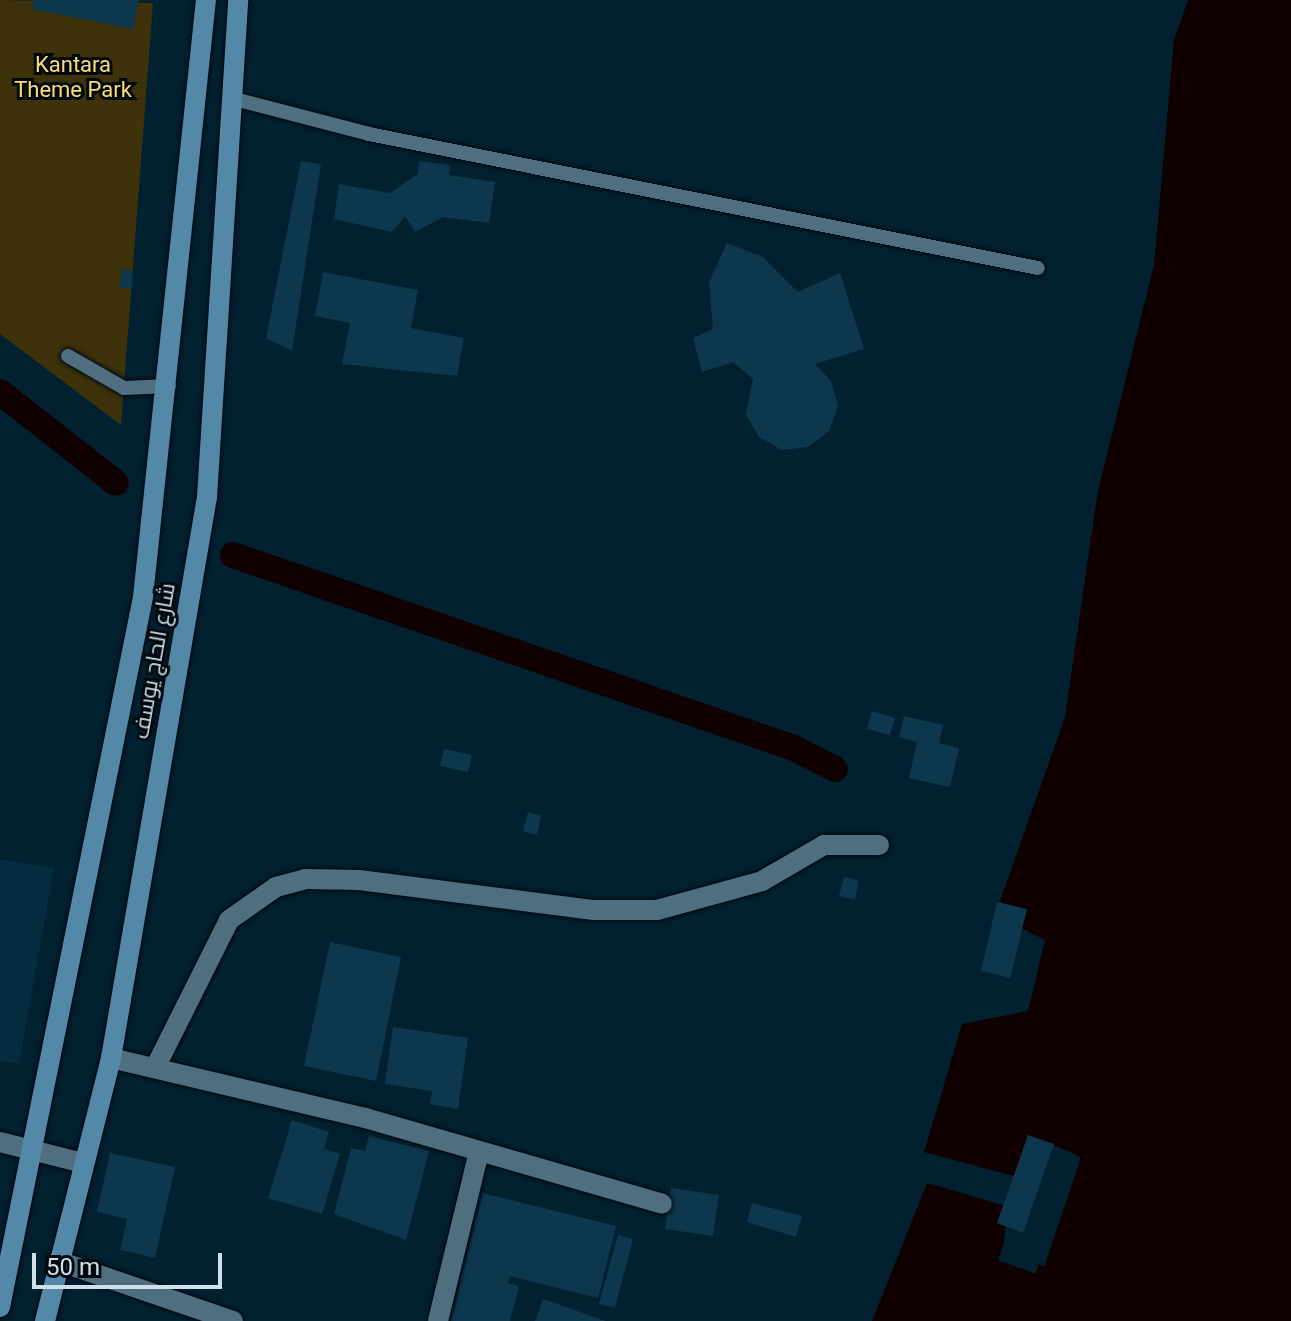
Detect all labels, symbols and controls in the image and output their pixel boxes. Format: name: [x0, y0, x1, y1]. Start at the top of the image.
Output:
park label: Kantara Theme Park: [14, 51, 132, 102]
street label: شارع الحاج يوسف: [127, 581, 181, 741]
scale bar: [36, 1237, 226, 1287]
text: 50 m: [46, 1253, 100, 1281]

